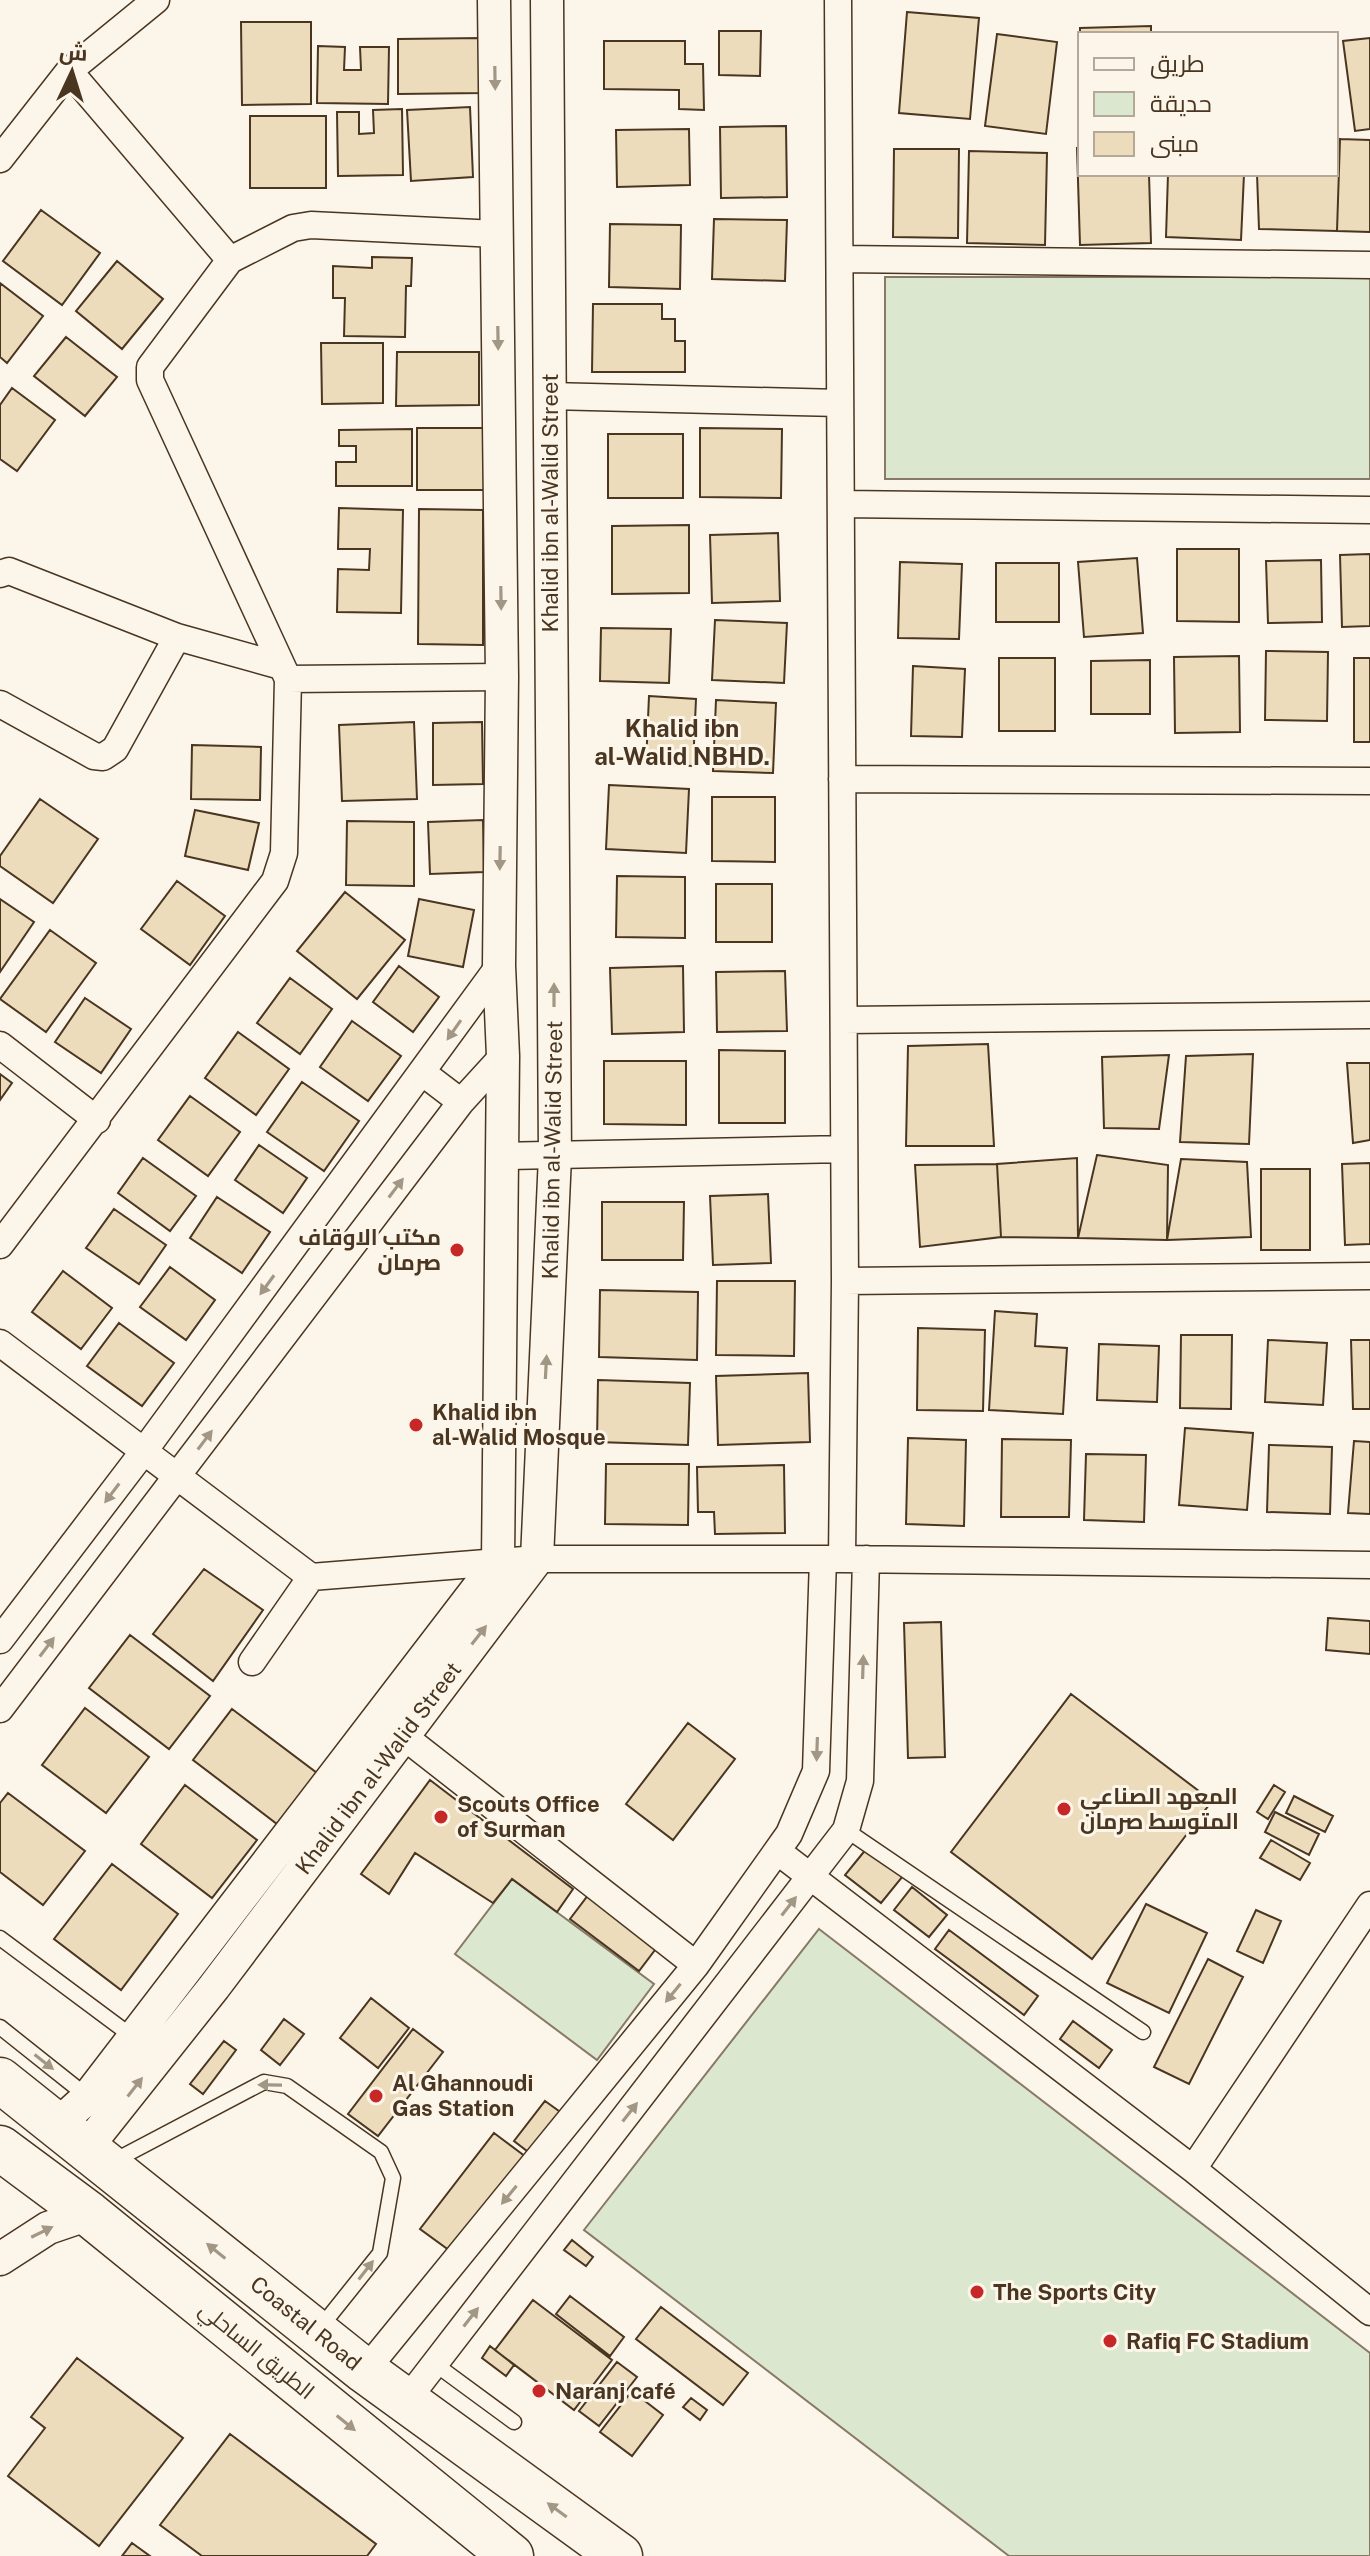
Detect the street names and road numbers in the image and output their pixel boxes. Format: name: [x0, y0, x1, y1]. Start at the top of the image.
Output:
street label: Khalid ibn al-Walid Street: [537, 374, 563, 632]
street label: Khalid ibn al-Walid Street: [537, 1020, 567, 1280]
street label: Khalid ibn al-Walid Street: [290, 1657, 466, 1879]
street label: Coastal Road: [245, 2270, 367, 2376]
street label: الطريق الساحلي: [192, 2296, 320, 2407]

